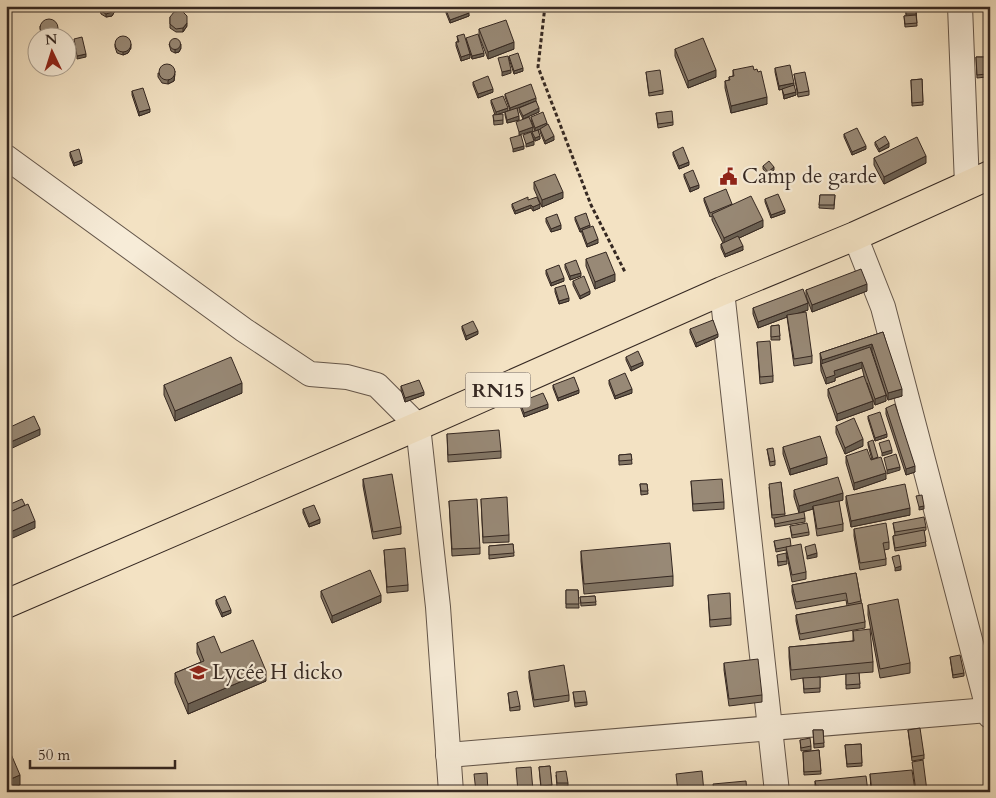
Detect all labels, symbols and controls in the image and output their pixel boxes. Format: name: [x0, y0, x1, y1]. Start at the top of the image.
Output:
north arrow: [28, 28, 78, 78]
text: N: [44, 30, 58, 49]
place label: Camp de garde: [742, 162, 877, 191]
public building icon: Camp de garde: [718, 166, 738, 186]
road number: RN15: [466, 372, 530, 408]
place label: Lycée H dicko: [212, 658, 343, 687]
school or university icon: Lycée H dicko: [188, 662, 208, 682]
scale bar: [30, 738, 175, 770]
text: 50 m: [38, 745, 70, 765]

